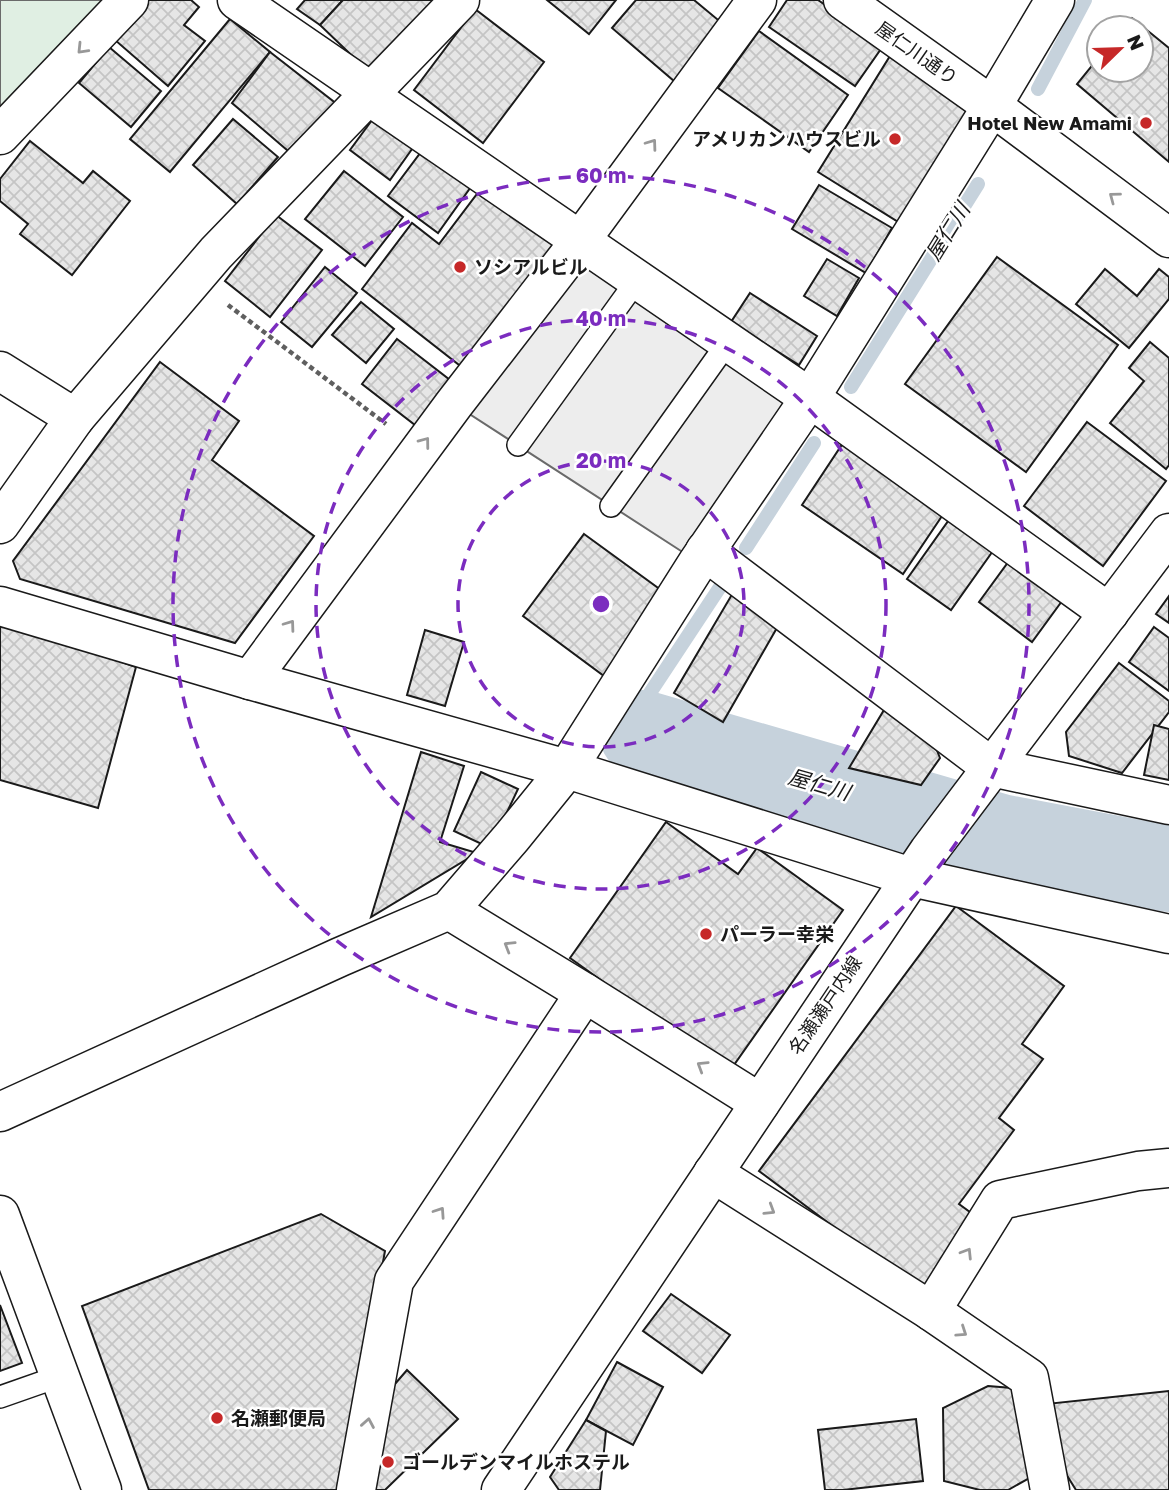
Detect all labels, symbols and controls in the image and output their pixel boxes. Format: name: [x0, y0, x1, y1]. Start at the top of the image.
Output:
north arrow: [1085, 14, 1155, 84]
street label: 屋仁川通り: [872, 16, 963, 89]
text: N: [1123, 31, 1150, 53]
one-way arrow: [77, 41, 90, 54]
place label: Hotel New Amami: [967, 111, 1132, 134]
marker: Hotel New Amami: [1138, 115, 1154, 131]
place label: アメリカンハウスビル: [692, 127, 881, 150]
marker: アメリカンハウスビル: [887, 131, 903, 147]
one-way arrow: [643, 139, 656, 152]
text: 60 m: [576, 162, 626, 188]
one-way arrow: [1109, 193, 1122, 205]
water label: 屋仁川: [919, 196, 976, 265]
place label: ソシアルビル: [474, 255, 588, 278]
marker: ソシアルビル: [452, 259, 468, 275]
text: 40 m: [576, 305, 626, 331]
one-way arrow: [417, 437, 430, 450]
text: 20 m: [576, 447, 626, 473]
centre of rings: [589, 592, 613, 616]
one-way arrow: [282, 620, 294, 633]
water label: 屋仁川: [785, 763, 855, 806]
place label: パーラー幸栄: [720, 922, 834, 945]
marker: パーラー幸栄: [698, 926, 714, 942]
one-way arrow: [503, 942, 516, 955]
street label: 名瀬瀬戸内線: [783, 951, 866, 1058]
one-way arrow: [697, 1062, 710, 1075]
one-way arrow: [763, 1201, 776, 1214]
one-way arrow: [432, 1206, 445, 1219]
one-way arrow: [958, 1248, 971, 1261]
one-way arrow: [954, 1324, 967, 1336]
place label: 名瀬郵便局: [231, 1406, 326, 1429]
marker: 名瀬郵便局: [209, 1410, 225, 1426]
one-way arrow: [360, 1417, 375, 1429]
place label: ゴールデンマイルホステル: [402, 1450, 630, 1473]
marker: ゴールデンマイルホステル: [380, 1454, 396, 1470]

